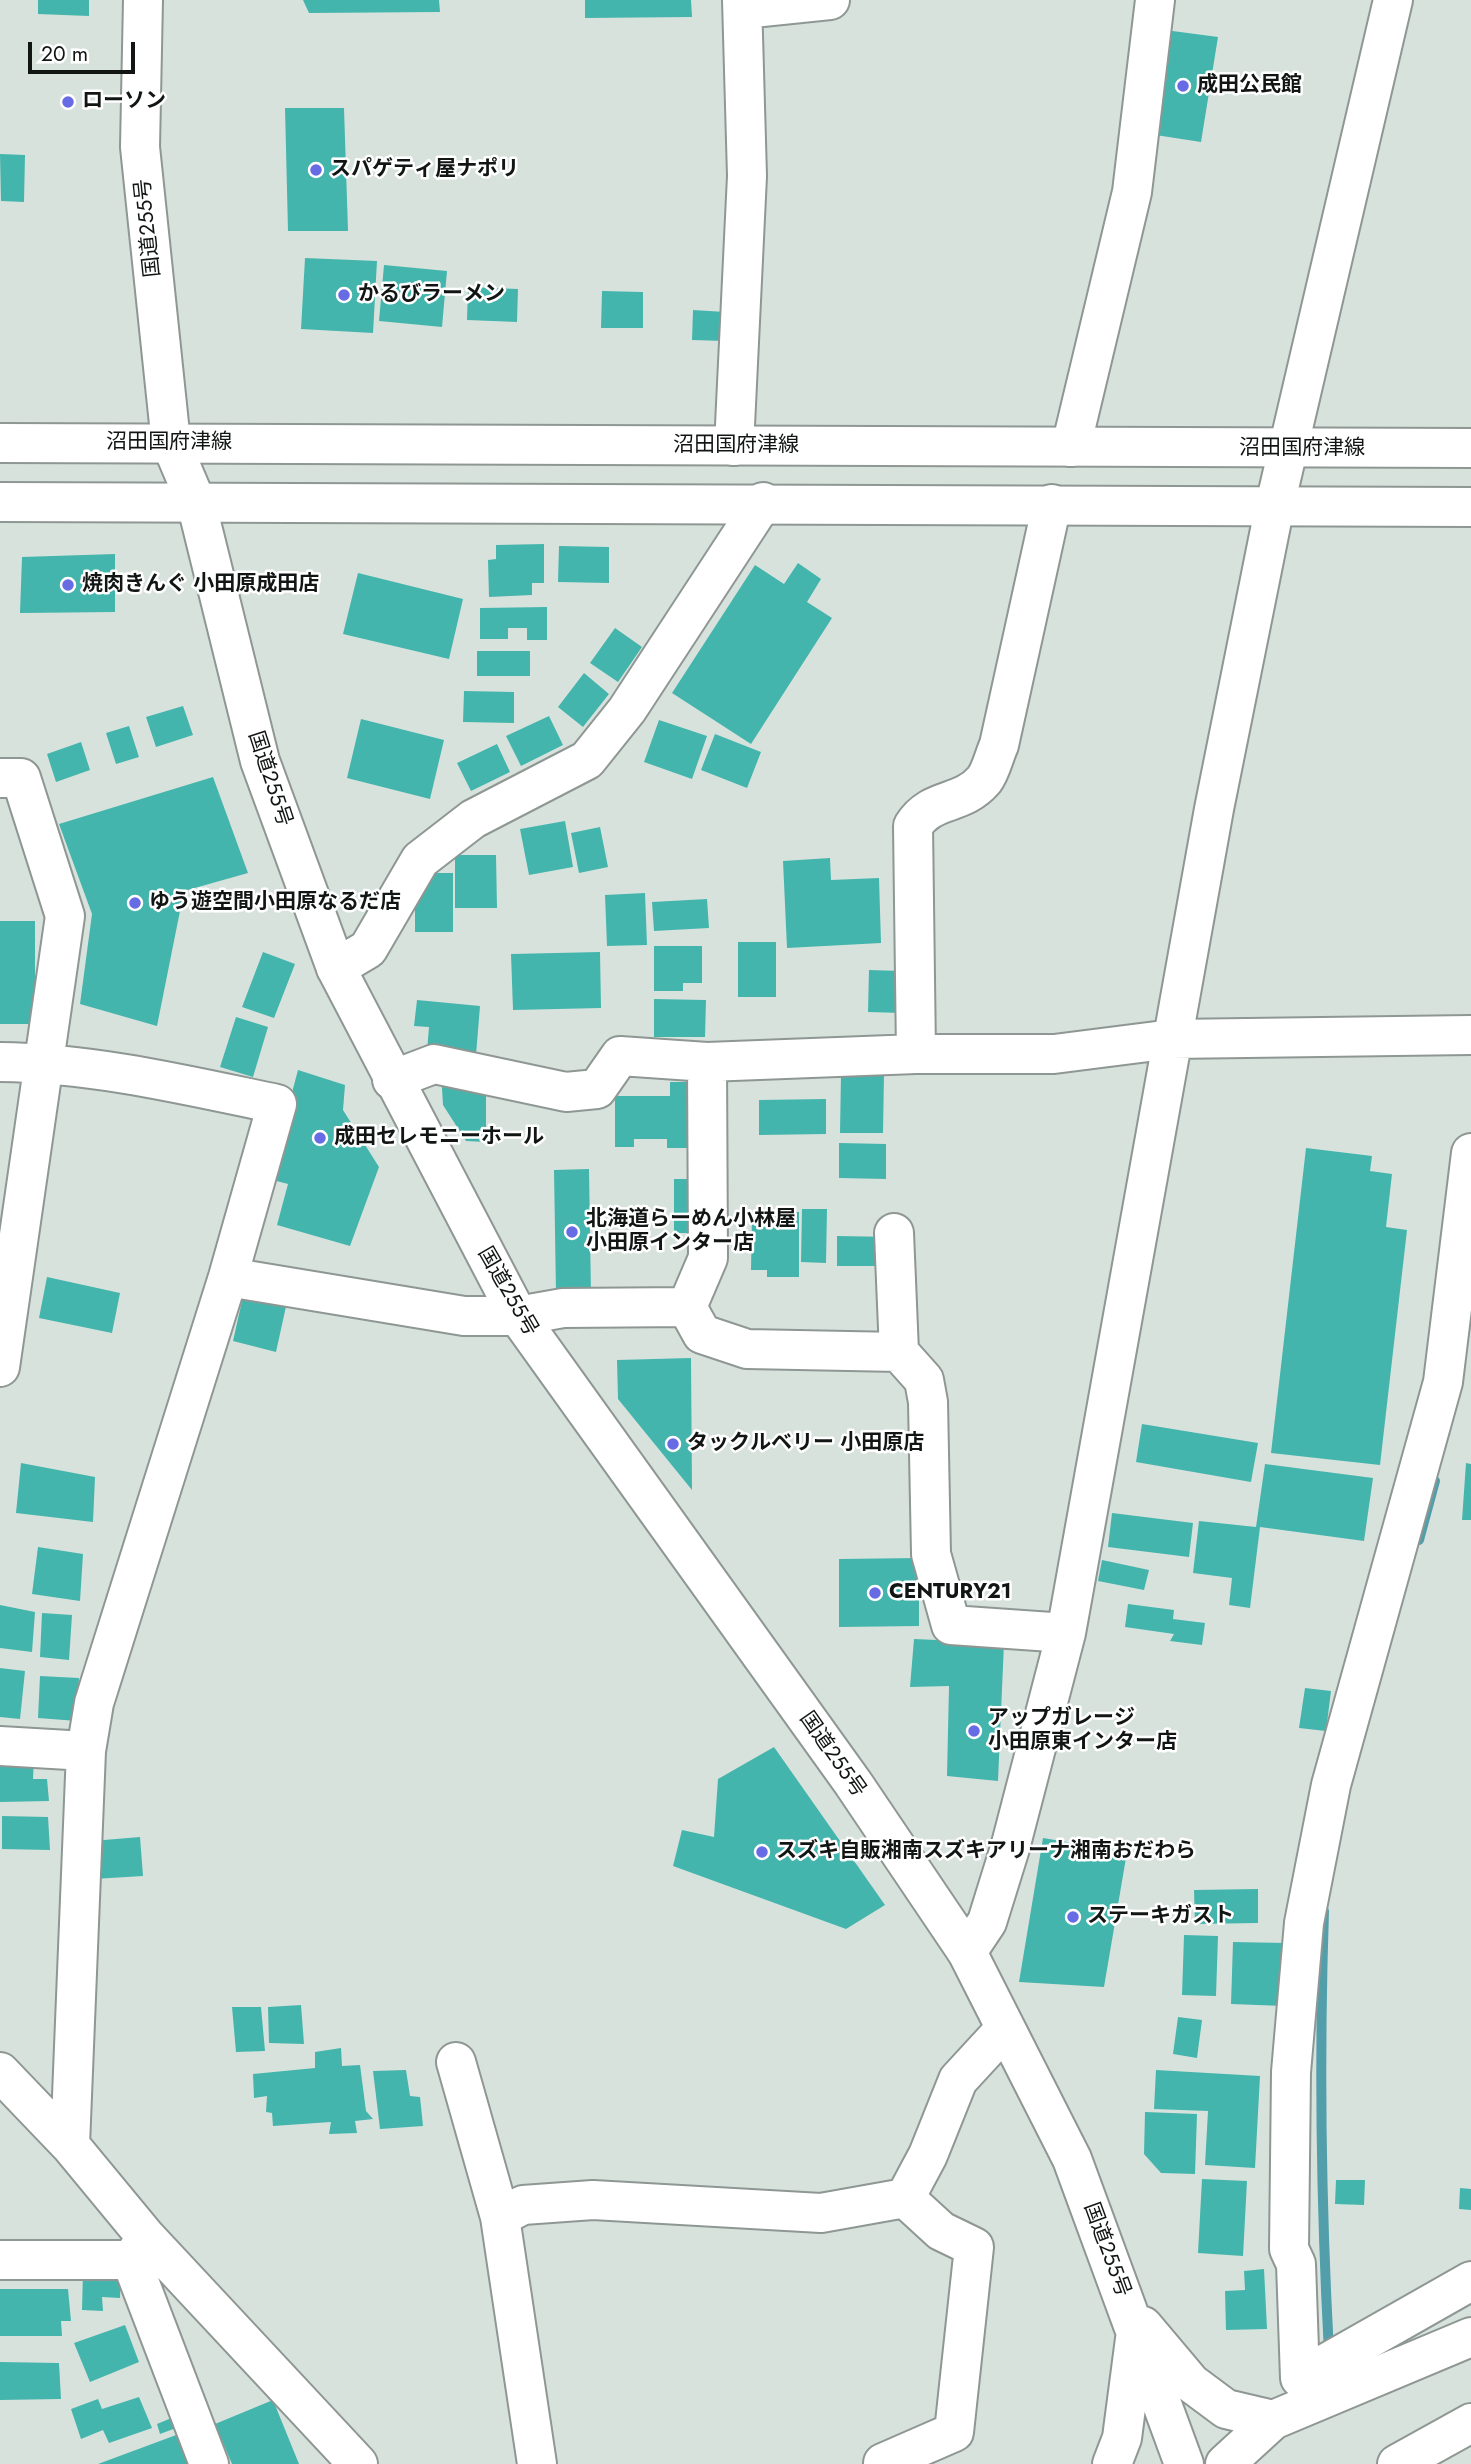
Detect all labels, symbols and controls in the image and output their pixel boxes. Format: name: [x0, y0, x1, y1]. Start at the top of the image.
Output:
scale bar: [32, 28, 138, 72]
text: 20 m: [41, 39, 88, 69]
place label: 成田公民館: [1197, 73, 1302, 99]
marker: 成田公民館: [1175, 78, 1191, 94]
place label: ローソン: [82, 89, 166, 115]
marker: ローソン: [60, 94, 76, 110]
place label: スパゲティ屋ナポリ: [330, 157, 519, 183]
marker: スパゲティ屋ナポリ: [308, 162, 324, 178]
street label: 国道255号: [131, 178, 167, 278]
place label: かるびラーメン: [358, 282, 505, 308]
marker: かるびラーメン: [336, 287, 352, 303]
street label: 沼田国府津線: [106, 430, 232, 456]
street label: 沼田国府津線: [673, 433, 799, 459]
street label: 沼田国府津線: [1239, 436, 1365, 462]
place label: 焼肉きんぐ 小田原成田店: [82, 572, 319, 598]
marker: 焼肉きんぐ 小田原成田店: [60, 577, 76, 593]
street label: 国道255号: [242, 728, 296, 830]
place label: ゆう遊空間小田原なるだ店: [149, 890, 401, 916]
marker: ゆう遊空間小田原なるだ店: [127, 895, 143, 911]
place label: 成田セレモニーホール: [334, 1125, 544, 1151]
marker: 成田セレモニーホール: [312, 1130, 328, 1146]
place label: 北海道らーめん小林屋 小田原インター店: [586, 1207, 796, 1257]
marker: 北海道らーめん小林屋 小田原インター店: [564, 1224, 580, 1240]
street label: 国道255号: [471, 1243, 543, 1341]
place label: タックルベリー 小田原店: [687, 1431, 924, 1457]
marker: タックルベリー 小田原店: [665, 1436, 681, 1452]
place label: CENTURY21: [889, 1580, 1011, 1606]
marker: CENTURY21: [867, 1585, 883, 1601]
place label: アップガレージ 小田原東インター店: [988, 1706, 1177, 1756]
street label: 国道255号: [793, 1707, 871, 1803]
marker: アップガレージ 小田原東インター店: [966, 1723, 982, 1739]
place label: スズキ自販湘南スズキアリーナ湘南おだわら: [776, 1839, 1196, 1865]
marker: スズキ自販湘南スズキアリーナ湘南おだわら: [754, 1844, 770, 1860]
place label: ステーキガスト: [1087, 1904, 1234, 1930]
marker: ステーキガスト: [1065, 1909, 1081, 1925]
street label: 国道255号: [1077, 2199, 1135, 2301]

